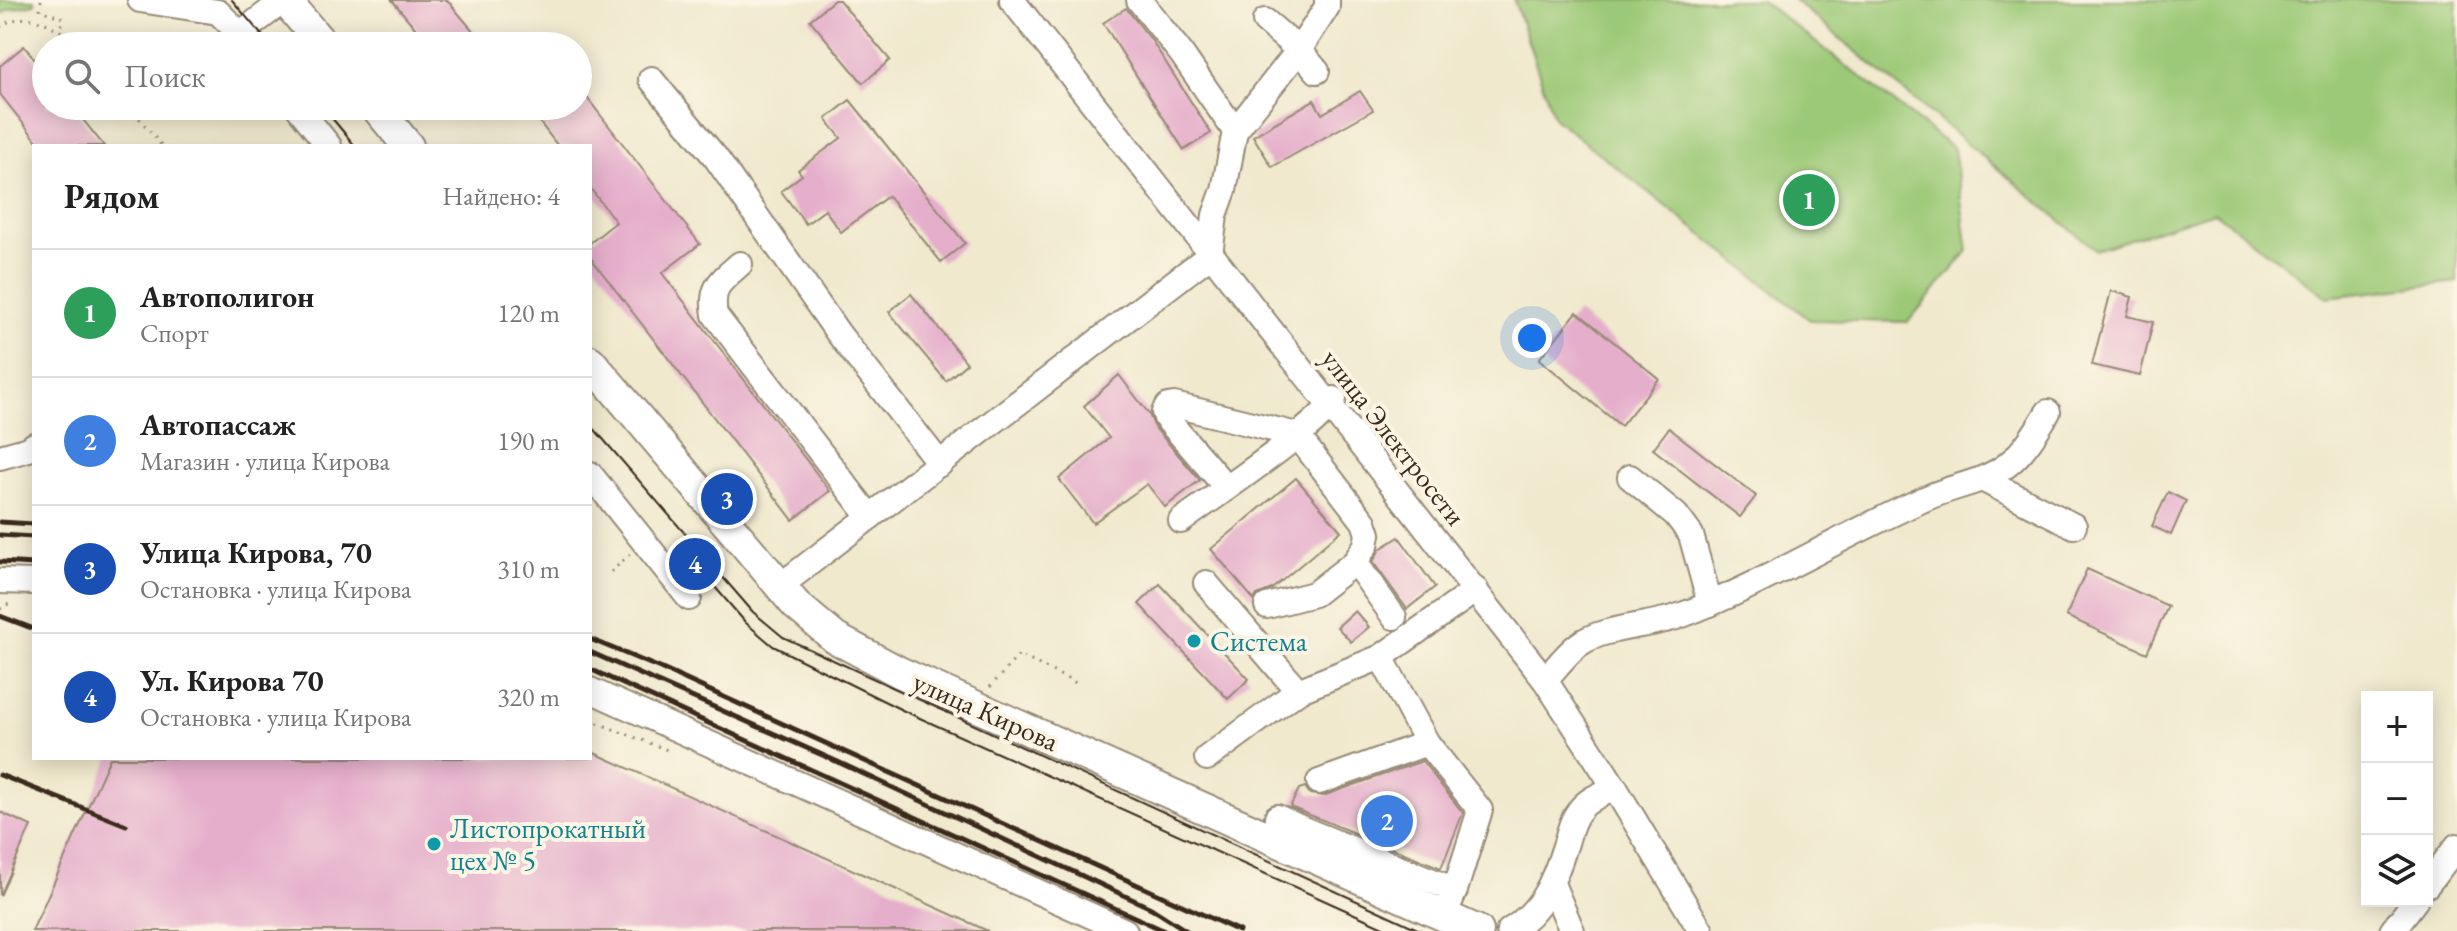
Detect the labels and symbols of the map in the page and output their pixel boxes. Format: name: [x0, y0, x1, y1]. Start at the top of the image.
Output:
pin: 1: [1783, 170, 1835, 230]
your location: [1512, 318, 1552, 358]
street label: улица Электросети: [1314, 342, 1474, 533]
pin: 3: [701, 469, 753, 529]
pin: 4: [669, 534, 721, 594]
place label: Система: [1210, 623, 1308, 659]
marker: Система: [1185, 632, 1203, 650]
street label: улица Кирова: [908, 663, 1065, 759]
pin: 2: [1361, 791, 1413, 851]
place label: Листопрокатный цех № 5: [450, 810, 646, 878]
marker: Листопрокатный цех № 5: [425, 835, 443, 853]

